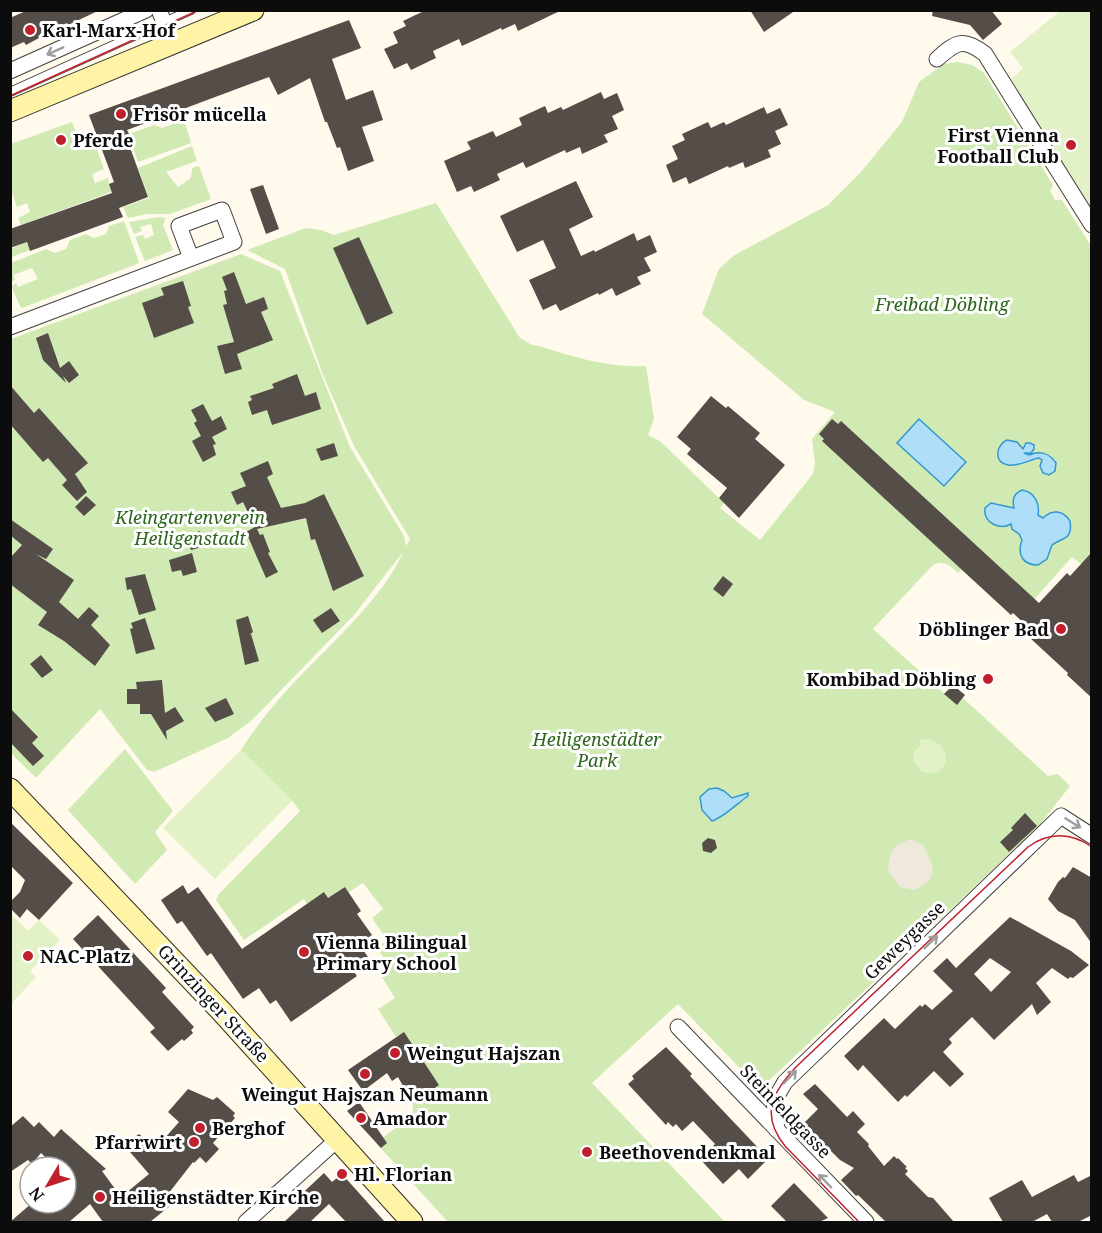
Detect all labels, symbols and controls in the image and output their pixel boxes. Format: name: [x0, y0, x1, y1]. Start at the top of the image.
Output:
place label: Karl-Marx-Hof: [42, 18, 177, 42]
marker: Karl-Marx-Hof: [23, 23, 37, 37]
one-way arrow: [46, 46, 64, 58]
place label: Frisör mücella: [133, 102, 267, 126]
marker: Frisör mücella: [114, 107, 128, 121]
place label: First Vienna Football Club: [937, 123, 1059, 168]
place label: Pferde: [73, 128, 134, 152]
marker: Pferde: [54, 133, 68, 147]
marker: First Vienna Football Club: [1064, 138, 1078, 152]
park label: Freibad Döbling: [874, 292, 1010, 316]
park label: Kleingartenverein Heiligenstadt: [114, 505, 265, 550]
place label: Döblinger Bad: [919, 617, 1049, 641]
marker: Döblinger Bad: [1054, 622, 1068, 636]
place label: Kombibad Döbling: [806, 667, 977, 691]
marker: Kombibad Döbling: [981, 672, 995, 686]
park label: Heiligenstädter Park: [532, 727, 662, 772]
one-way arrow: [1064, 818, 1081, 830]
street label: Geweygasse: [858, 895, 950, 985]
place label: Vienna Bilingual Primary School: [316, 930, 468, 975]
one-way arrow: [923, 935, 938, 949]
street label: Grinzinger Straße: [153, 939, 275, 1067]
place label: NAC-Platz: [40, 944, 130, 968]
marker: Vienna Bilingual Primary School: [297, 945, 311, 959]
marker: NAC-Platz: [21, 949, 35, 963]
place label: Weingut Hajszan: [407, 1041, 561, 1065]
marker: Weingut Hajszan: [388, 1046, 402, 1060]
street label: Steinfeldgasse: [735, 1059, 837, 1163]
marker: Weingut Hajszan Neumann: [358, 1067, 372, 1081]
one-way arrow: [783, 1070, 797, 1085]
place label: Weingut Hajszan Neumann: [241, 1082, 489, 1106]
place label: Amador: [373, 1106, 448, 1130]
marker: Amador: [354, 1111, 368, 1125]
place label: Berghof: [212, 1116, 286, 1140]
marker: Berghof: [193, 1121, 207, 1135]
place label: Pfarrwirt: [95, 1130, 182, 1154]
marker: Pfarrwirt: [187, 1135, 201, 1149]
place label: Beethovendenkmal: [599, 1140, 776, 1164]
marker: Beethovendenkmal: [580, 1145, 594, 1159]
north arrow: [18, 1155, 78, 1215]
place label: Hl. Florian: [354, 1162, 452, 1186]
marker: Hl. Florian: [335, 1167, 349, 1181]
one-way arrow: [818, 1173, 833, 1188]
text: N: [24, 1182, 49, 1206]
place label: Heiligenstädter Kirche: [112, 1185, 319, 1209]
marker: Heiligenstädter Kirche: [93, 1190, 107, 1204]

